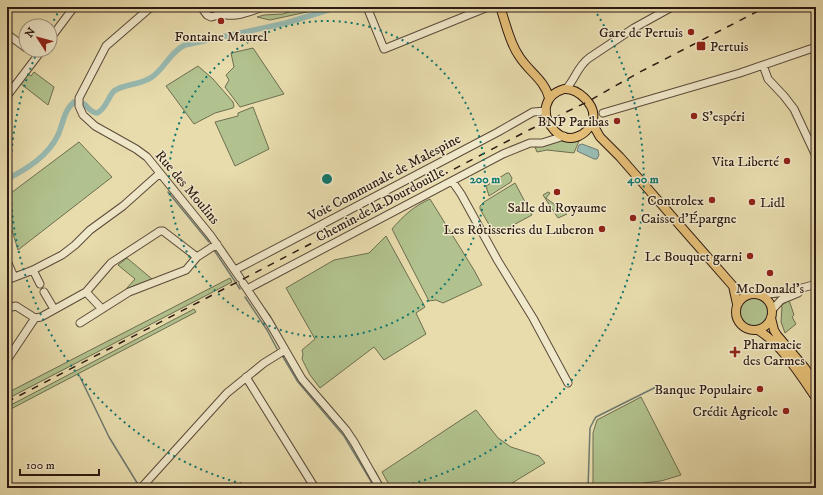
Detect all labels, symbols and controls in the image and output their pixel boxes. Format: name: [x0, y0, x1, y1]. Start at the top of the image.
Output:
marker: Fontaine Maurel: [216, 16, 226, 26]
north arrow: [18, 18, 58, 58]
place label: Gare de Pertuis: [599, 24, 683, 42]
text: N: [22, 25, 39, 40]
marker: Gare de Pertuis: [686, 27, 696, 37]
place label: Fontaine Maurel: [175, 28, 268, 46]
place label: Pertuis: [710, 38, 749, 56]
marker: Pertuis: [695, 40, 707, 52]
place label: S'espéri: [702, 108, 745, 126]
marker: S'espéri: [689, 111, 699, 121]
place label: BNP Paribas: [538, 113, 609, 131]
marker: BNP Paribas: [612, 116, 622, 126]
street label: Voie Communale de Malespine: [304, 130, 464, 226]
street label: Rue des Moulins: [151, 147, 224, 229]
place label: Vita Liberté: [711, 153, 779, 171]
marker: Vita Liberté: [782, 156, 792, 166]
street label: Chemin de la Dourdouille: [313, 163, 448, 246]
centre of rings: [320, 172, 334, 186]
text: 200 m: [470, 172, 500, 187]
text: 400 m: [626, 172, 659, 187]
marker: Salle du Royaume: [552, 187, 562, 197]
place label: Controlex: [647, 192, 704, 210]
place label: Lidl: [760, 194, 786, 212]
marker: Controlex: [707, 195, 717, 205]
marker: Lidl: [747, 197, 757, 207]
place label: Salle du Royaume: [508, 199, 607, 217]
place label: Caisse d'Épargne: [641, 210, 737, 228]
marker: Caisse d'Épargne: [628, 213, 638, 223]
place label: Les Rôtisseries du Luberon: [444, 221, 595, 239]
marker: Les Rôtisseries du Luberon: [597, 224, 607, 234]
place label: Le Bouquet garni: [645, 248, 742, 266]
marker: Le Bouquet garni: [745, 251, 755, 261]
marker: McDonald's: [765, 268, 775, 278]
place label: McDonald's: [736, 280, 805, 298]
place label: Pharmacie des Carmes: [743, 336, 805, 370]
marker: Pharmacie des Carmes: [730, 347, 740, 357]
place label: Banque Populaire: [654, 381, 752, 399]
marker: Banque Populaire: [755, 384, 765, 394]
place label: Crédit Agricole: [692, 403, 778, 421]
marker: Crédit Agricole: [781, 406, 791, 416]
scale bar: [20, 451, 99, 477]
text: 100 m: [26, 458, 55, 473]

